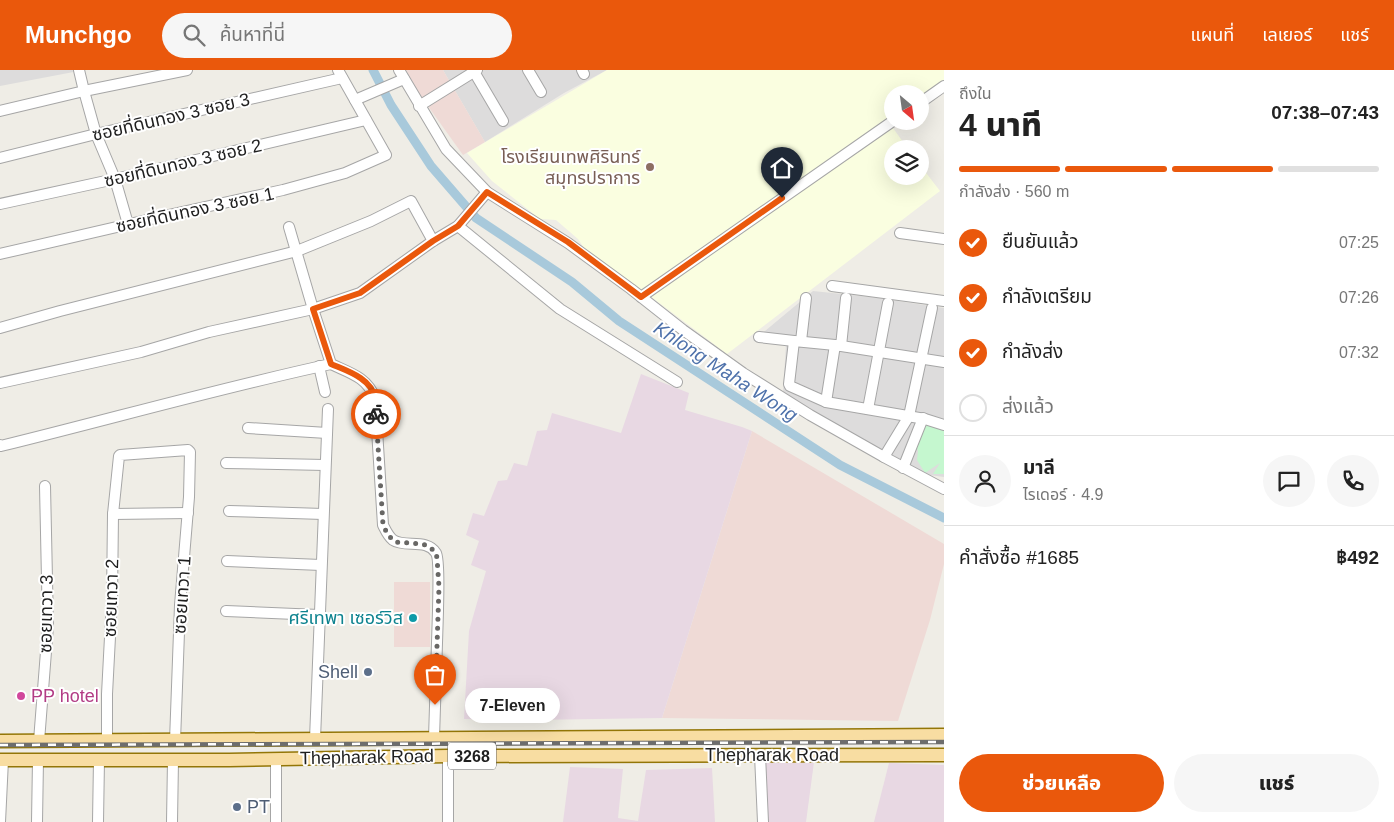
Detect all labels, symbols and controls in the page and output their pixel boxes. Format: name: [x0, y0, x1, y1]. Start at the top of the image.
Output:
search box: [162, 13, 512, 58]
text: Munchgo: [25, 21, 132, 48]
icon: search: [180, 21, 208, 49]
text: ค้นหาที่นี่: [220, 24, 285, 45]
text: แผนที่: [1190, 25, 1234, 45]
text: เลเยอร์: [1262, 25, 1312, 45]
text: แชร์: [1340, 25, 1369, 45]
north arrow: [884, 85, 929, 130]
map controls: [884, 85, 929, 185]
text: ถึงใน: [959, 85, 992, 102]
street label: ซอยที่ดินทอง 3 ซอย 3: [90, 86, 252, 145]
text: 07:38–07:43: [1271, 102, 1379, 123]
text: 4 นาที: [959, 107, 1042, 143]
street label: ซอยที่ดินทอง 3 ซอย 2: [102, 132, 264, 191]
button: layers: [884, 140, 929, 185]
place label: โรงเรียนเทพศิรินทร์ สมุทรปราการ: [501, 147, 641, 189]
pin: [761, 147, 803, 198]
icon: home: [768, 154, 796, 182]
marker: โรงเรียนเทพศิรินทร์ สมุทรปราการ: [644, 161, 656, 173]
street label: ซอยที่ดินทอง 3 ซอย 1: [113, 181, 276, 237]
text: กำลังส่ง · 560 m: [959, 183, 1069, 200]
icon: check: [959, 229, 987, 257]
text: ยืนยันแล้ว: [1002, 231, 1079, 252]
text: 07:25: [1339, 234, 1379, 251]
icon: check: [959, 284, 987, 312]
text: กำลังเตรียม: [1002, 286, 1092, 307]
text: 07:26: [1339, 289, 1379, 306]
water label: Khlong Maha Wong: [650, 317, 802, 426]
icon: check: [959, 339, 987, 367]
text: กำลังส่ง: [1002, 341, 1063, 362]
text: 07:32: [1339, 344, 1379, 361]
courier: [351, 389, 401, 439]
text: ส่งแล้ว: [1002, 396, 1054, 417]
icon: bike: [362, 400, 390, 428]
button: person: [959, 455, 1011, 507]
button: chat: [1263, 455, 1315, 507]
button: phone: [1327, 455, 1379, 507]
text: มาลี: [1023, 457, 1055, 478]
text: ไรเดอร์ · 4.9: [1023, 486, 1103, 503]
text: คำสั่งซื้อ #1685: [959, 547, 1079, 568]
text: ฿492: [1336, 547, 1379, 568]
street label: ซอยเทวา 1: [169, 555, 195, 635]
street label: ซอยเทวา 2: [100, 558, 122, 638]
street label: ซอยเทวา 3: [35, 575, 57, 653]
place label: ศรีเทพา เซอร์วิส: [288, 608, 403, 628]
marker: ศรีเทพา เซอร์วิส: [407, 612, 419, 624]
pin: [414, 654, 456, 705]
icon: bag: [421, 661, 449, 689]
place label: Shell: [318, 662, 358, 682]
marker: Shell: [362, 666, 374, 678]
place label: PP hotel: [31, 686, 99, 706]
callout: 7-Eleven: [465, 688, 560, 722]
marker: PP hotel: [15, 690, 27, 702]
text: 7-Eleven: [480, 697, 545, 714]
road number: 3268: [448, 742, 496, 769]
street label: Thepharak Road: [705, 745, 839, 765]
street label: Thepharak Road: [300, 746, 434, 768]
button: ช่วยเหลือ: [959, 754, 1164, 812]
button: แชร์: [1174, 754, 1379, 812]
place label: PT: [247, 797, 270, 817]
marker: PT: [231, 801, 243, 813]

